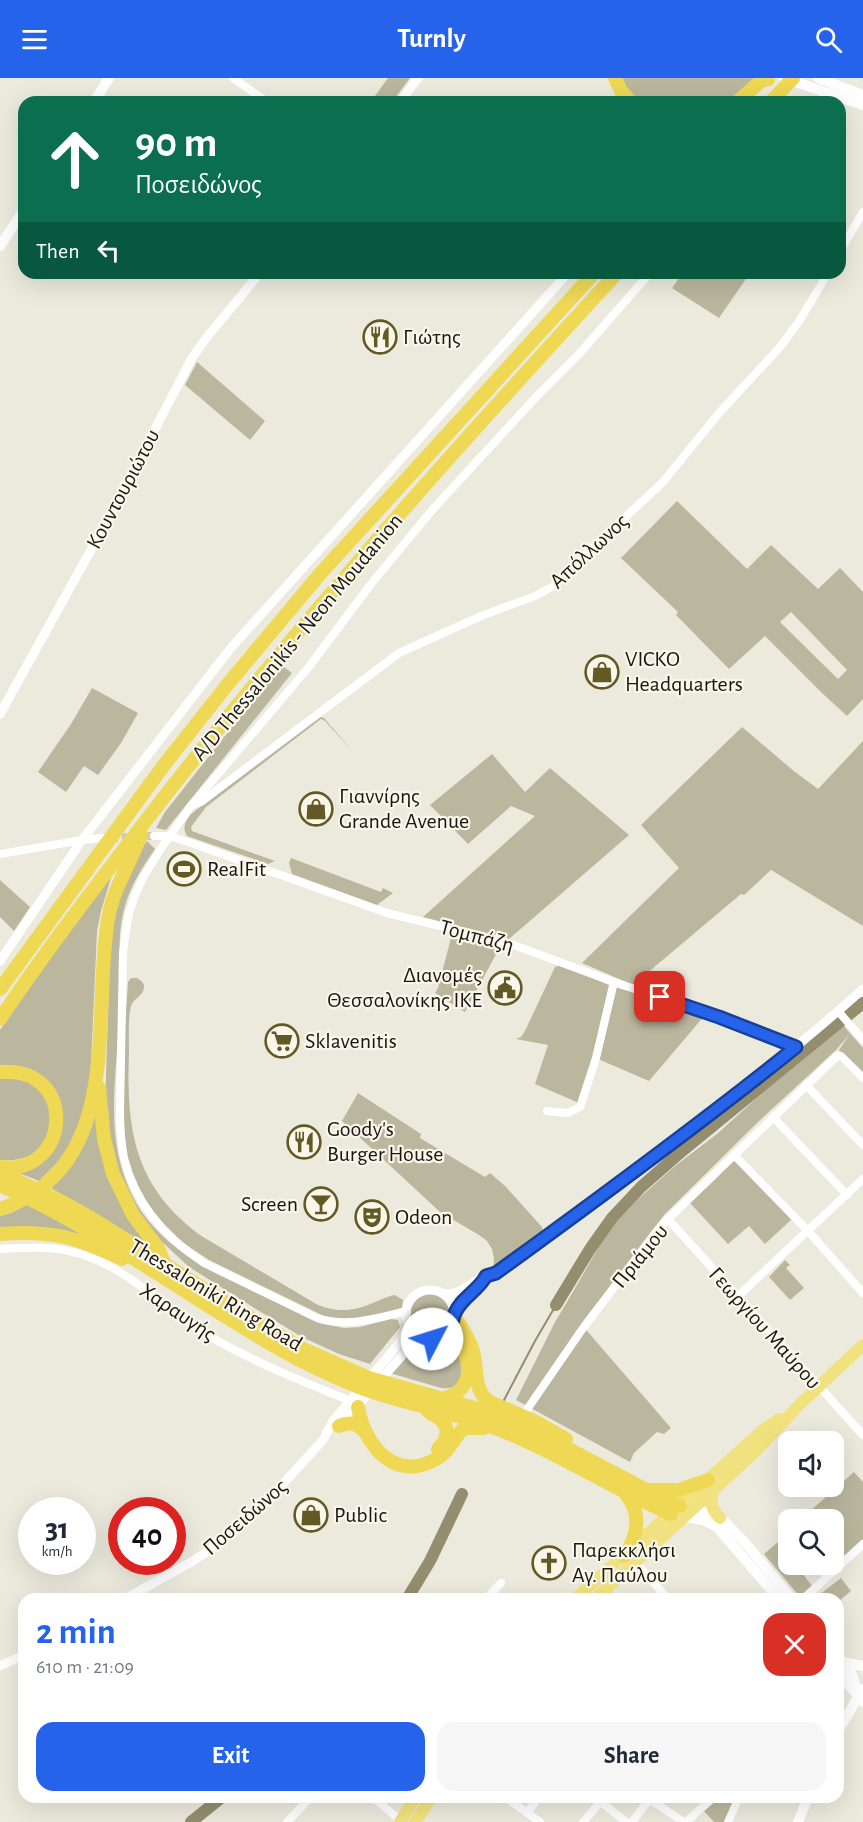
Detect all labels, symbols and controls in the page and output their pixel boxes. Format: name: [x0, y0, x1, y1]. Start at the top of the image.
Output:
icon: menu: [18, 23, 51, 56]
icon: search: [812, 23, 845, 56]
text: Turnly: [397, 25, 466, 52]
icon: ahead: [36, 120, 114, 198]
text: 90 m: [135, 122, 217, 164]
text: Ποσειδώνος: [135, 171, 262, 198]
icon: left: [92, 234, 125, 267]
text: Then: [36, 240, 80, 262]
restaurant icon: Γιώτης: [362, 319, 398, 355]
place label: Γιώτης: [403, 326, 461, 348]
street label: Κουντουριώτου: [82, 426, 164, 552]
street label: A/D Thessalonikis - Neon Moudanion: [187, 509, 407, 765]
street label: Απόλλωνος: [546, 509, 632, 593]
place label: VICKO Headquarters: [625, 648, 743, 695]
shop icon: VICKO Headquarters: [584, 654, 620, 690]
place label: Γιαννίρης Grande Avenue: [339, 785, 469, 832]
shop icon: Γιαννίρης Grande Avenue: [298, 791, 334, 827]
sports icon: RealFit: [166, 851, 202, 887]
place label: RealFit: [207, 858, 266, 880]
street label: Τομπάζη: [438, 916, 516, 956]
place label: Διανομές Θεσσαλονίκης ΙΚΕ: [327, 964, 482, 1011]
public building icon: Διανομές Θεσσαλονίκης ΙΚΕ: [487, 970, 523, 1006]
pin: [634, 971, 685, 1022]
icon: arrive: [643, 980, 676, 1013]
supermarket icon: Sklavenitis: [264, 1023, 300, 1059]
place label: Sklavenitis: [305, 1030, 397, 1052]
place label: Goody's Burger House: [327, 1118, 443, 1165]
restaurant icon: Goody's Burger House: [286, 1124, 322, 1160]
bar icon: Screen: [303, 1186, 339, 1222]
place label: Screen: [241, 1193, 298, 1215]
theatre icon: Odeon: [354, 1199, 390, 1235]
place label: Odeon: [395, 1206, 452, 1228]
street label: Πριάμου: [608, 1220, 672, 1292]
street label: Thessaloniki Ring Road: [126, 1235, 306, 1355]
street label: Γεωργίου Μαύρου: [705, 1263, 825, 1393]
street label: Χαραυγής: [136, 1279, 220, 1345]
position arrow: [400, 1307, 464, 1371]
map controls: [778, 1431, 844, 1575]
button: sound: [778, 1431, 844, 1497]
street label: Ποσειδώνος: [199, 1475, 291, 1559]
speed limit sign: 40: [108, 1497, 186, 1575]
shop icon: Public: [293, 1497, 329, 1533]
place label: Public: [334, 1504, 387, 1526]
button: search: [778, 1509, 844, 1575]
text: 31: [45, 1514, 69, 1544]
place label: Παρεκκλήσι Αγ. Παύλου: [572, 1539, 676, 1586]
text: km/h: [42, 1544, 72, 1559]
church icon: Παρεκκλήσι Αγ. Παύλου: [531, 1545, 567, 1581]
button: close: [763, 1613, 826, 1676]
text: 2 min: [36, 1614, 116, 1650]
text: 610 m · 21:09: [36, 1657, 134, 1677]
button: Exit: [36, 1722, 425, 1791]
button: Share: [437, 1722, 826, 1791]

